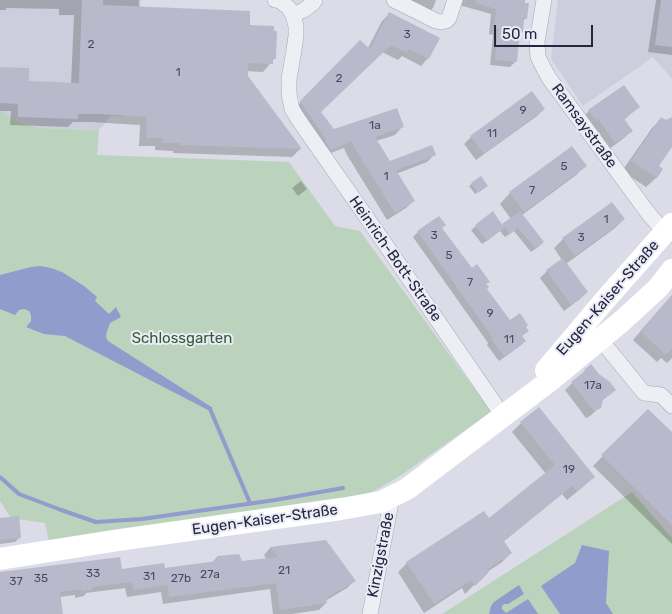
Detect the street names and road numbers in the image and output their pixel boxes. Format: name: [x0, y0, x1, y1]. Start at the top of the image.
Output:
street label: Ramsaystraße: [547, 80, 621, 172]
street label: Heinrich-Bott-Straße: [345, 193, 445, 325]
street label: Eugen-Kaiser-Straße: [553, 237, 663, 359]
street label: Eugen-Kaiser-Straße: [191, 501, 339, 539]
street label: Kinzigstraße: [364, 511, 398, 599]

